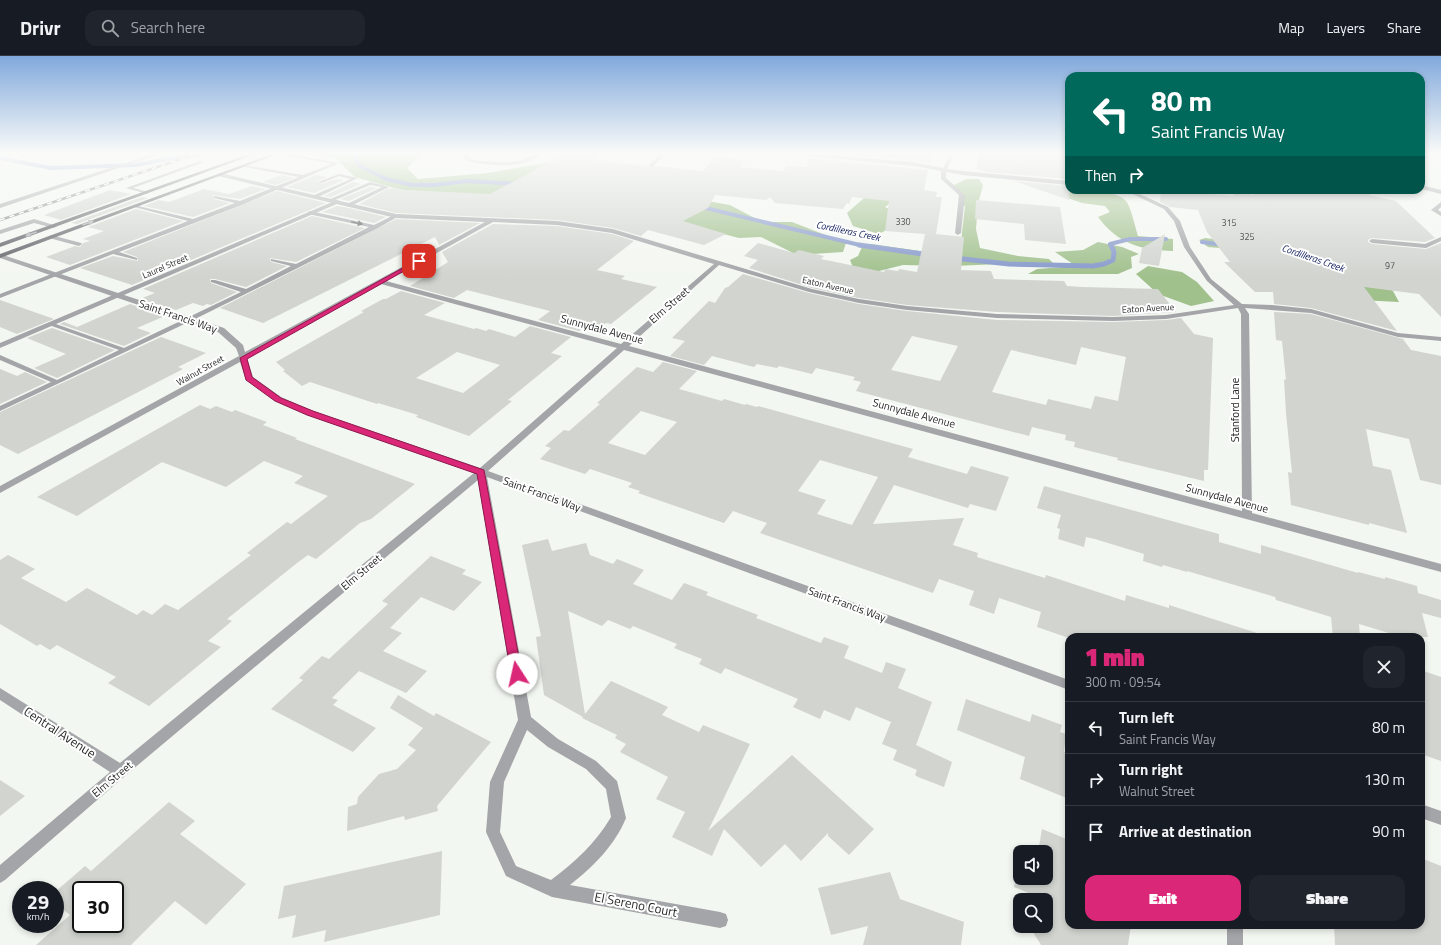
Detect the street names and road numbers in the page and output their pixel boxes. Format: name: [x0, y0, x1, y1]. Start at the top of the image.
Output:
street label: Laurel Street: [140, 250, 191, 281]
street label: Eaton Avenue: [801, 273, 855, 297]
street label: Elm Street: [645, 283, 693, 327]
street label: Saint Francis Way: [137, 295, 220, 337]
street label: Eaton Avenue: [1122, 300, 1175, 316]
street label: Sunnydale Avenue: [559, 310, 646, 348]
street label: Walnut Street: [174, 351, 227, 388]
street label: Stanford Lane: [1227, 377, 1243, 442]
street label: Sunnydale Avenue: [871, 394, 958, 432]
street label: Saint Francis Way: [501, 472, 584, 516]
street label: Sunnydale Avenue: [1184, 479, 1271, 517]
street label: Elm Street: [337, 550, 385, 594]
street label: Saint Francis Way: [806, 582, 889, 626]
street label: Central Avenue: [20, 701, 100, 763]
street label: Elm Street: [88, 757, 136, 801]
street label: El Sereno Court: [593, 886, 680, 922]

